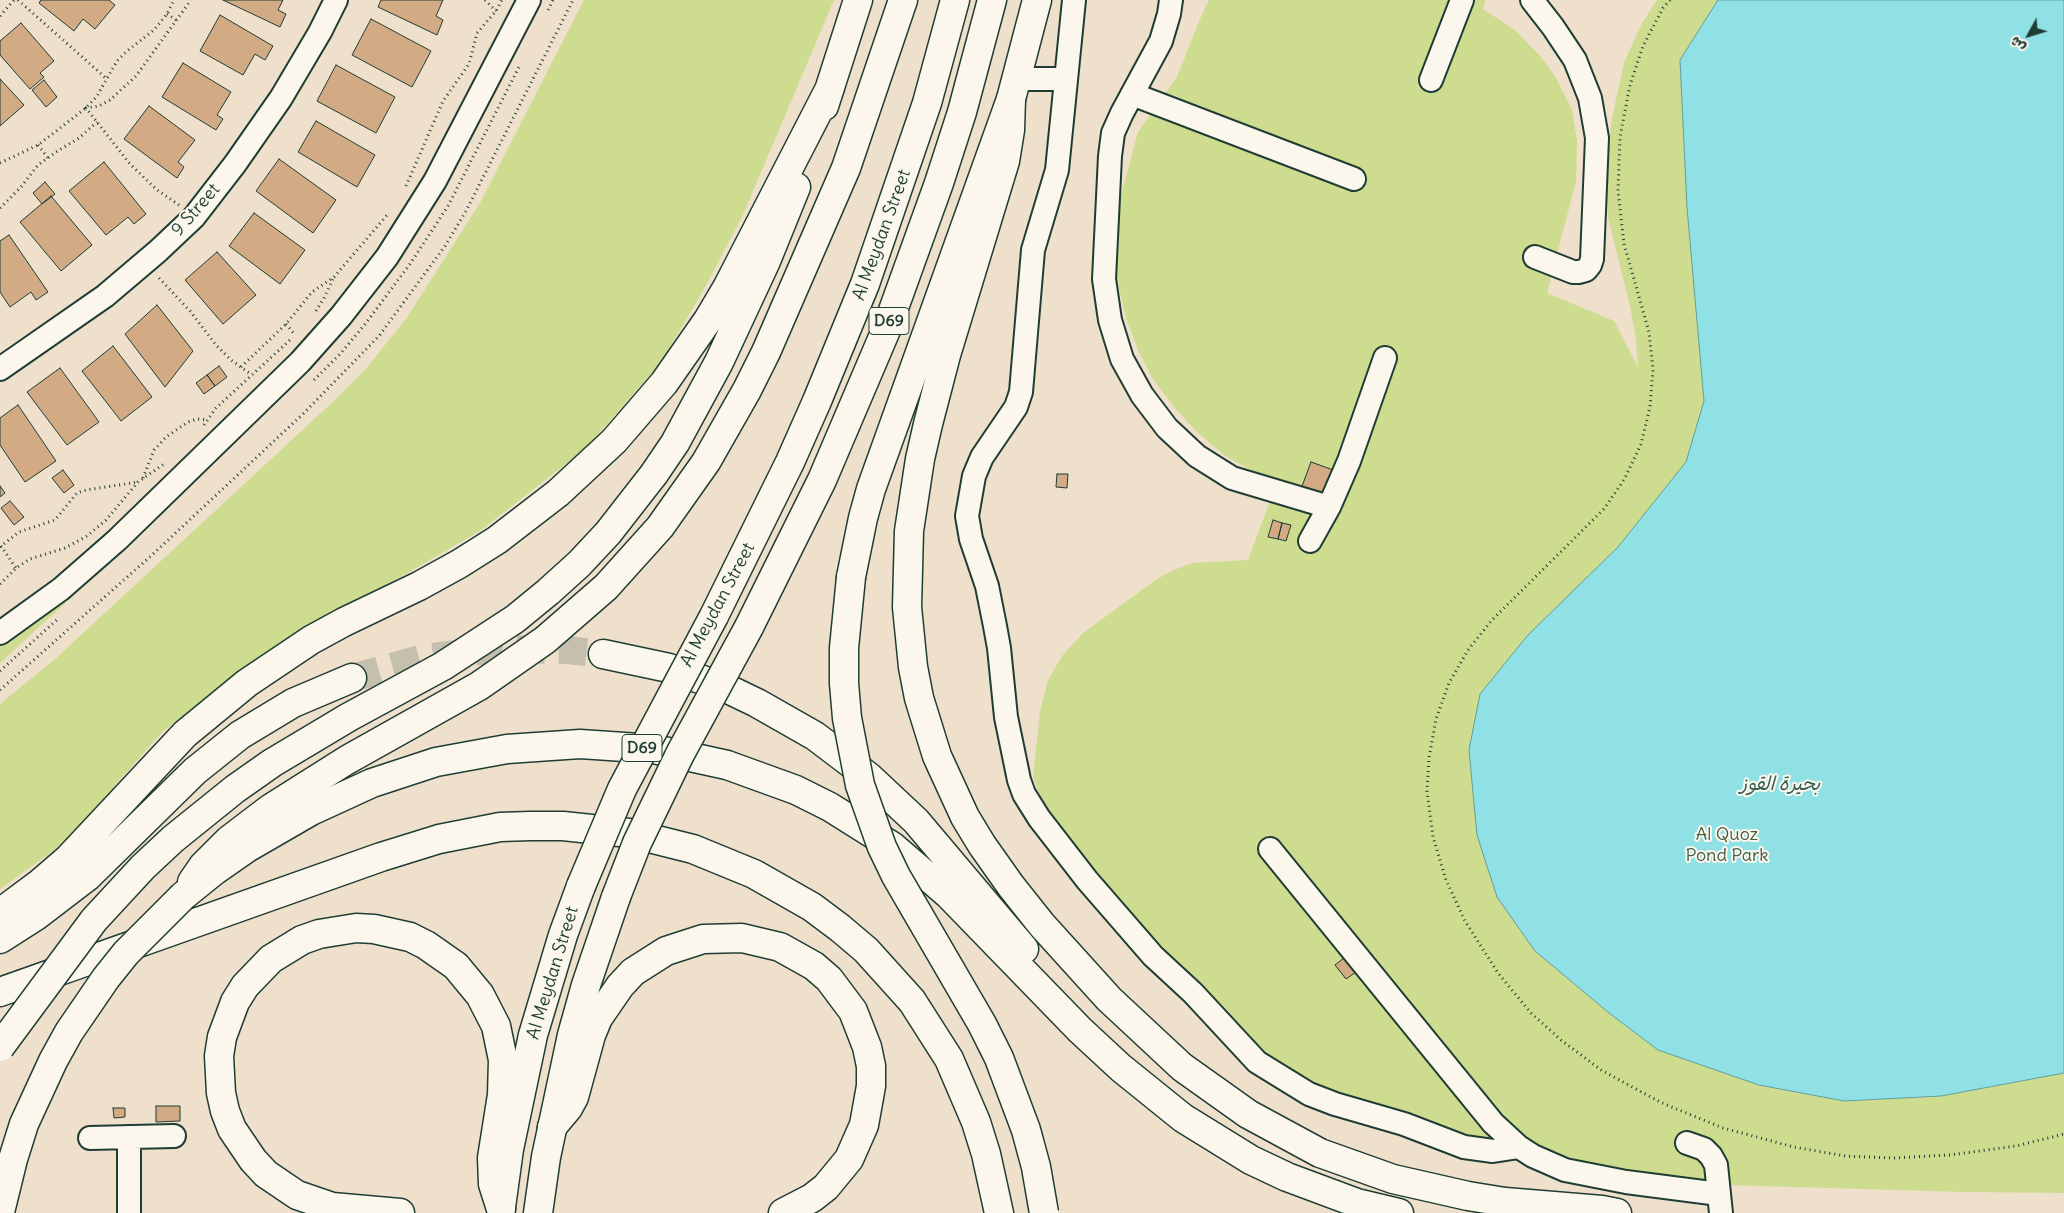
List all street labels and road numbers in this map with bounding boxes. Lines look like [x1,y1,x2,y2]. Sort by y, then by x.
street label: Al Meydan Street [848,167,916,303]
street label: 9 Street [167,179,225,241]
road number: D69 [869,308,909,334]
street label: Al Meydan Street [676,539,760,671]
road number: D69 [622,734,662,761]
street label: Al Meydan Street [523,904,583,1042]

